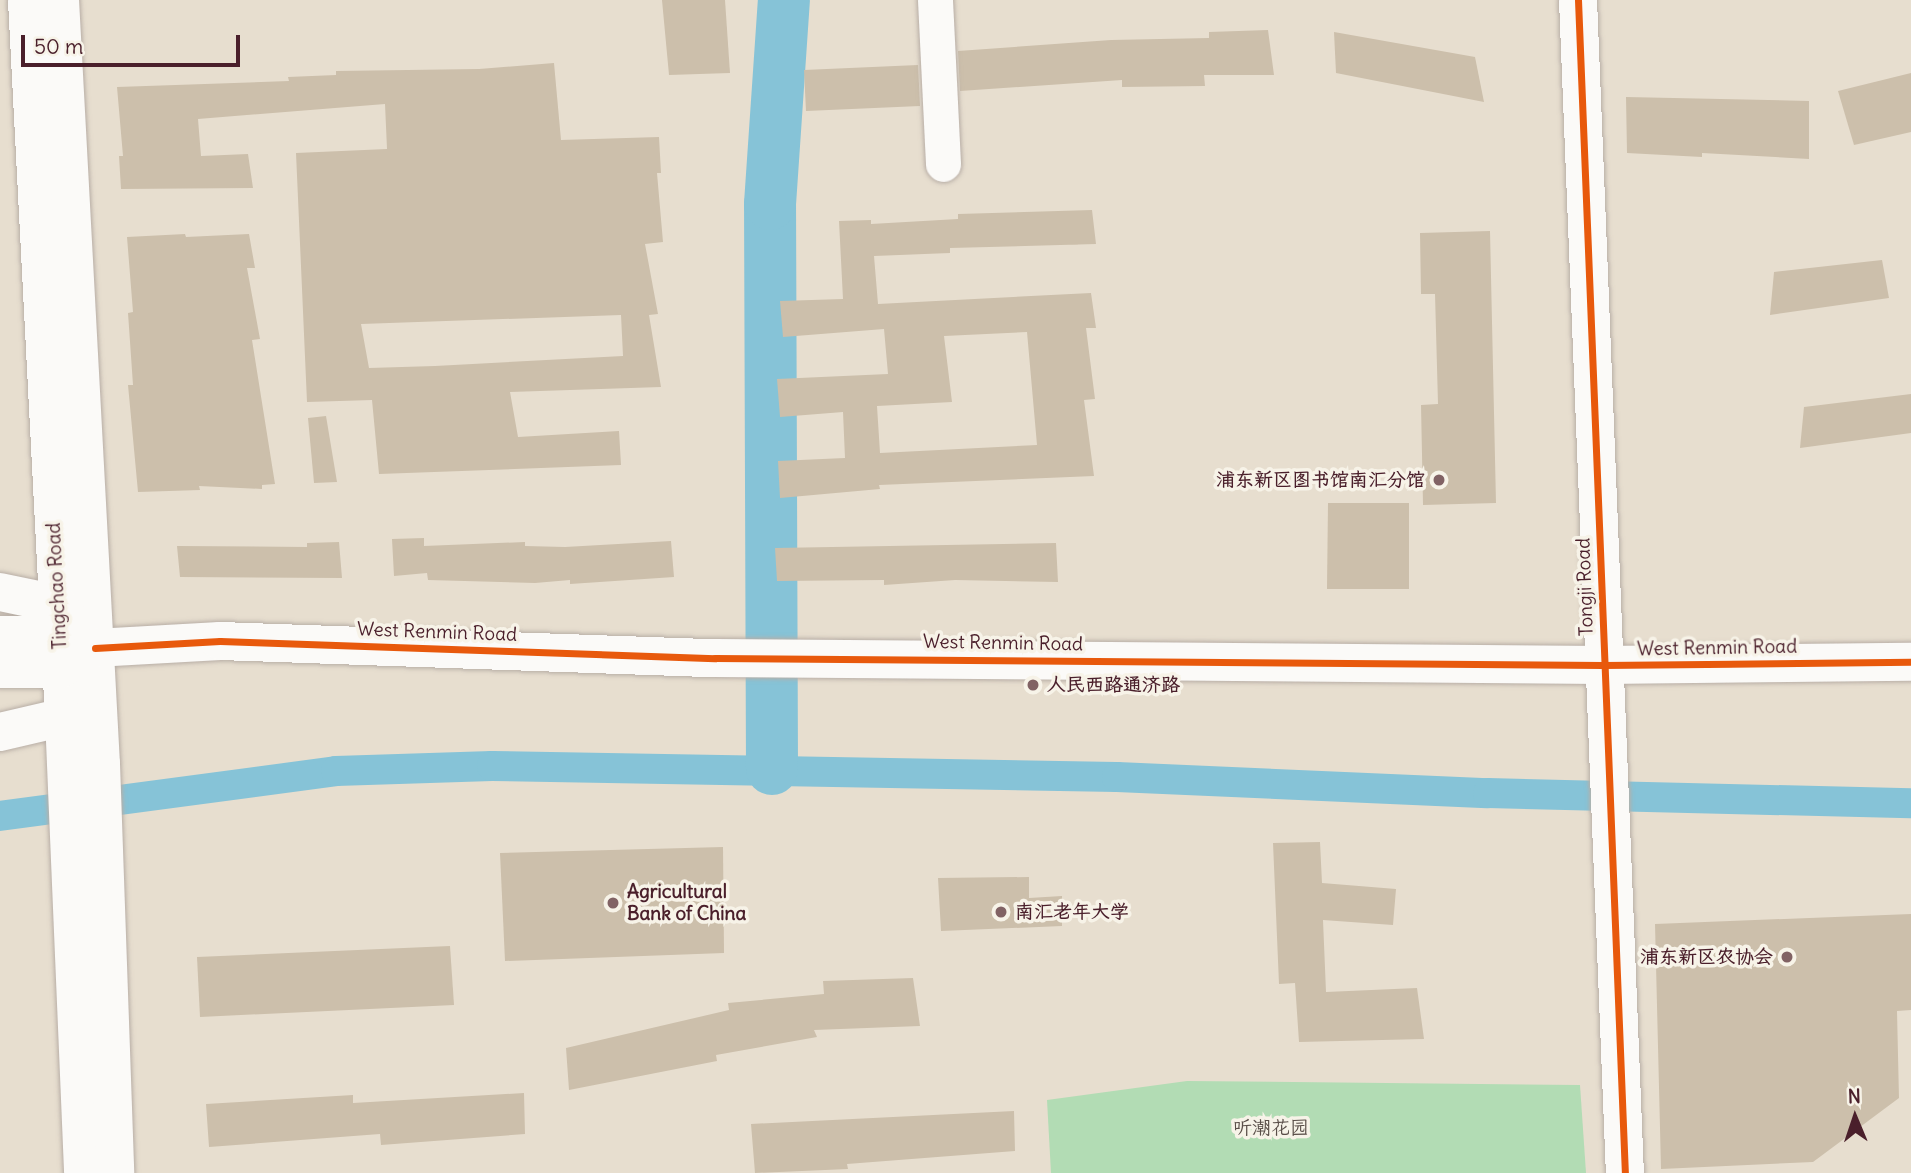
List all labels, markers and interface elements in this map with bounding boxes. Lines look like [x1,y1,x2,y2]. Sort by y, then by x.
scale bar [24,21,243,65]
text: 50 m [34,33,83,60]
place label: 浦东新区图书馆南汇分馆 [1216,469,1425,491]
marker: 浦东新区图书馆南汇分馆 [1431,472,1447,488]
street label: Tingchao Road [42,522,72,650]
street label: Tongji Road [1572,537,1598,637]
street label: West Renmin Road [356,618,518,646]
street label: West Renmin Road [923,630,1083,656]
street label: West Renmin Road [1637,635,1797,661]
place label: 人民西路通济路 [1047,674,1180,696]
marker: 人民西路通济路 [1025,677,1041,693]
place label: Agricultural Bank of China [627,881,746,925]
marker: Agricultural Bank of China [605,895,621,911]
place label: 南汇老年大学 [1015,901,1129,923]
marker: 南汇老年大学 [993,904,1009,920]
place label: 浦东新区农协会 [1640,946,1773,968]
marker: 浦东新区农协会 [1779,949,1795,965]
north arrow [1820,1082,1890,1152]
text: N [1847,1084,1861,1108]
park label: 听潮花园 [1233,1117,1309,1139]

